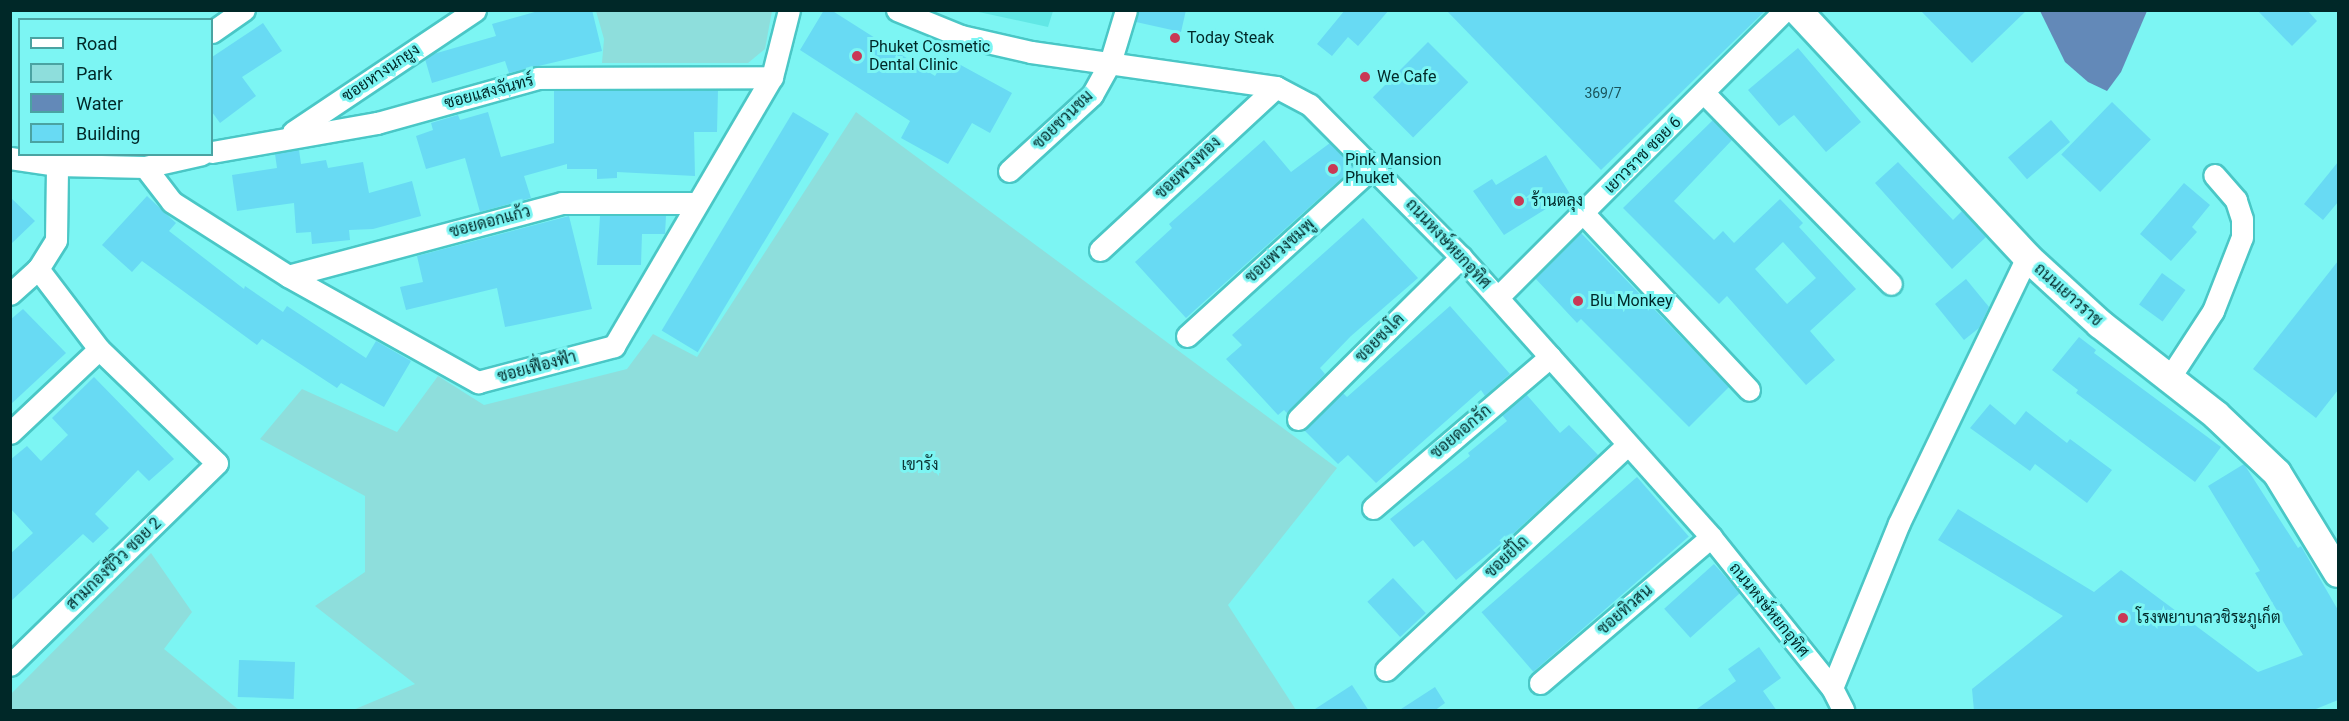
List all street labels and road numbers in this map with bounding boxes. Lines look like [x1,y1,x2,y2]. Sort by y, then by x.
street label: ซอยหางนกยูง [339,40,423,106]
street label: ซอยแสงจันทร์ [442,71,536,113]
street label: ซอยชวนชม [1029,87,1097,153]
street label: เยาวราช ซอย 6 [1601,113,1685,197]
street label: ซอยพวงทอง [1151,133,1225,203]
street label: ถนนหงษ์หยกอุทิศ [1401,195,1495,293]
street label: ซอยดอกแก้ว [447,202,533,242]
street label: ซอยพวงชมพู [1241,215,1319,287]
street label: ถนนเยาวราช [2030,259,2106,331]
street label: ซอยชงโค [1352,310,1408,366]
street label: ซอยเฟื่องฟ้า [495,347,579,387]
street label: ซอยดอกรัก [1427,401,1495,463]
street label: สามกองซีวิว ซอย 2 [63,514,165,614]
street label: ซอยยี่โถ [1481,532,1533,582]
street label: ถนนหงษ์หยกอุทิศ [1725,559,1813,661]
street label: ซอยทิวสน [1594,581,1656,639]

